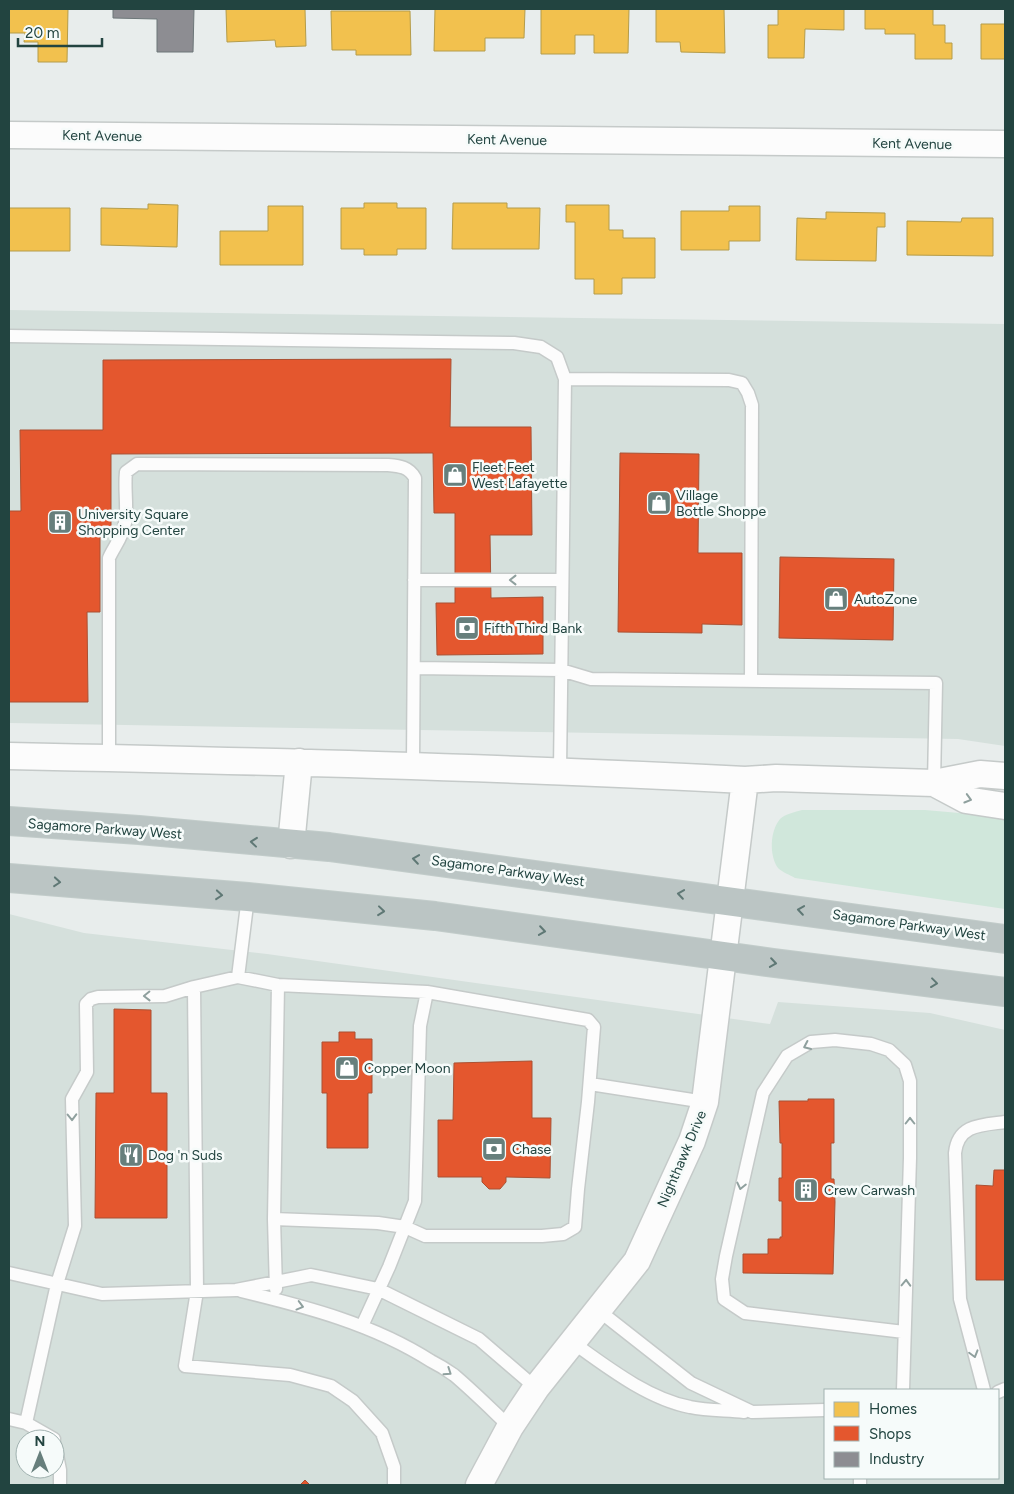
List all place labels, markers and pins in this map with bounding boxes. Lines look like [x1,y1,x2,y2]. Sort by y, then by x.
place label: Fleet Feet West Lafayette [472,459,568,492]
shop icon: Fleet Feet West Lafayette [442,462,468,488]
place label: Village Bottle Shoppe [676,487,767,520]
shop icon: Village Bottle Shoppe [646,490,672,516]
place label: University Square Shopping Center [78,506,189,539]
building icon: University Square Shopping Center [47,509,73,535]
shop icon: AutoZone [823,586,849,612]
place label: AutoZone [854,591,918,608]
bank icon: Fifth Third Bank [454,615,480,641]
place label: Fifth Third Bank [484,620,582,637]
shop icon: Copper Moon [334,1055,360,1081]
place label: Copper Moon [364,1060,451,1077]
bank icon: Chase [481,1136,507,1162]
place label: Chase [512,1141,552,1158]
restaurant icon: Dog 'n Suds [118,1142,144,1168]
place label: Dog 'n Suds [148,1147,223,1164]
building icon: Crew Carwash [793,1177,819,1203]
place label: Crew Carwash [824,1182,915,1199]

